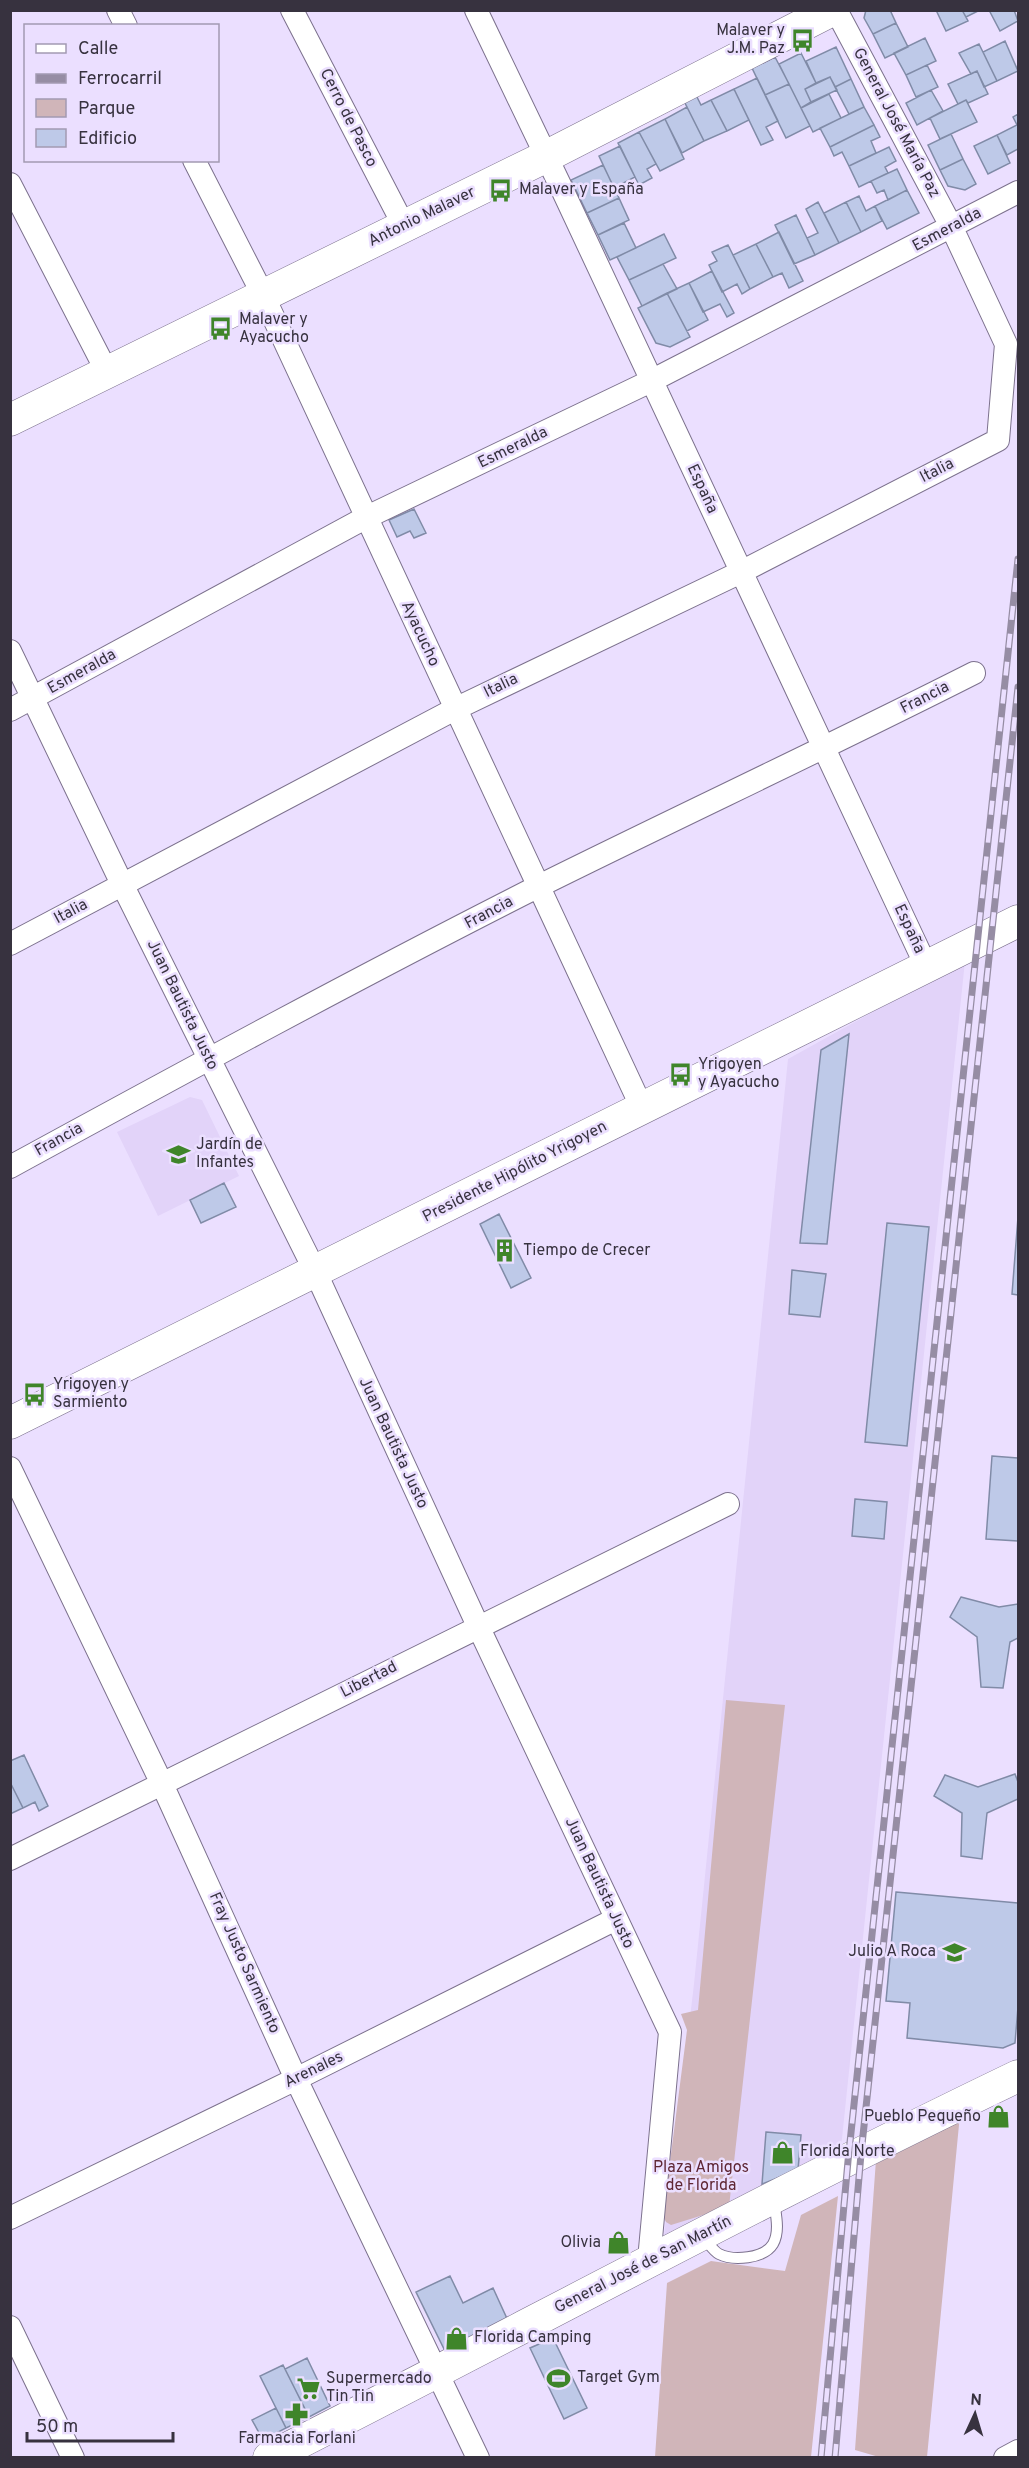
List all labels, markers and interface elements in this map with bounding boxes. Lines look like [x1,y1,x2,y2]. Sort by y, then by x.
place label: Malaver y J.M. Paz [716,21,785,59]
legend [24,24,219,162]
bus stop icon: Malaver y J.M. Paz [790,27,816,53]
text: Calle [78,38,118,61]
street label: General José María Paz [848,45,944,201]
street label: Cerro de Pasco [315,65,381,171]
text: Ferrocarril [78,68,162,91]
text: Parque [78,98,135,121]
text: Edificio [78,128,137,151]
bus stop icon: Malaver y España [488,177,514,203]
place label: Malaver y España [519,180,644,200]
street label: Antonio Malaver [365,182,479,252]
street label: Esmeralda [909,203,985,257]
place label: Malaver y Ayacucho [239,310,309,348]
bus stop icon: Malaver y Ayacucho [208,316,234,342]
street label: Esmeralda [475,423,551,473]
street label: Italia [917,454,957,488]
street label: España [682,461,722,517]
street label: Ayacucho [396,598,444,670]
street label: Esmeralda [44,645,120,699]
street label: Italia [481,669,521,703]
street label: Francia [897,677,953,719]
street label: Francia [461,892,517,934]
street label: Italia [51,895,91,929]
street label: España [889,901,929,957]
street label: Juan Bautista Justo [142,937,222,1073]
place label: Yrigoyen y Ayacucho [698,1055,779,1093]
bus stop icon: Yrigoyen y Ayacucho [667,1061,693,1087]
street label: Presidente Hipólito Yrigoyen [419,1117,611,1227]
street label: Francia [31,1119,87,1161]
place label: Jardín de Infantes [196,1135,263,1173]
school or university icon: Jardín de Infantes [165,1141,191,1167]
building icon: Tiempo de Crecer [492,1238,518,1264]
place label: Tiempo de Crecer [523,1241,650,1261]
street label: Juan Bautista Justo [354,1374,432,1512]
place label: Yrigoyen y Sarmiento [53,1375,129,1413]
bus stop icon: Yrigoyen y Sarmiento [22,1381,48,1407]
street label: Libertad [337,1657,401,1703]
street label: Juan Bautista Justo [560,1814,638,1952]
street label: Fray Justo Sarmiento [204,1889,284,2037]
school or university icon: Julio A Roca [941,1939,967,1965]
place label: Julio A Roca [848,1942,936,1962]
street label: Arenales [281,2047,347,2093]
shop icon: Pueblo Pequeño [986,2104,1012,2130]
place label: Pueblo Pequeño [864,2107,981,2127]
shop icon: Florida Norte [769,2139,795,2165]
place label: Florida Norte [800,2142,895,2162]
park label: Plaza Amigos de Florida [653,2158,749,2196]
street label: General José de San Martín [551,2212,735,2318]
shop icon: Olivia [606,2230,632,2256]
place label: Olivia [560,2233,601,2253]
shop icon: Florida Camping [443,2325,469,2351]
place label: Florida Camping [474,2328,592,2348]
sports icon: Target Gym [546,2365,572,2391]
place label: Target Gym [577,2368,660,2388]
place label: Supermercado Tin Tin [326,2369,432,2407]
supermarket icon: Supermercado Tin Tin [295,2375,321,2401]
north arrow [945,2384,1005,2444]
text: N [969,2391,982,2411]
pharmacy icon: Farmacia Forlani [284,2401,310,2427]
scale bar [27,2405,172,2443]
text: 50 m [36,2416,78,2439]
place label: Farmacia Forlani [238,2429,356,2449]

